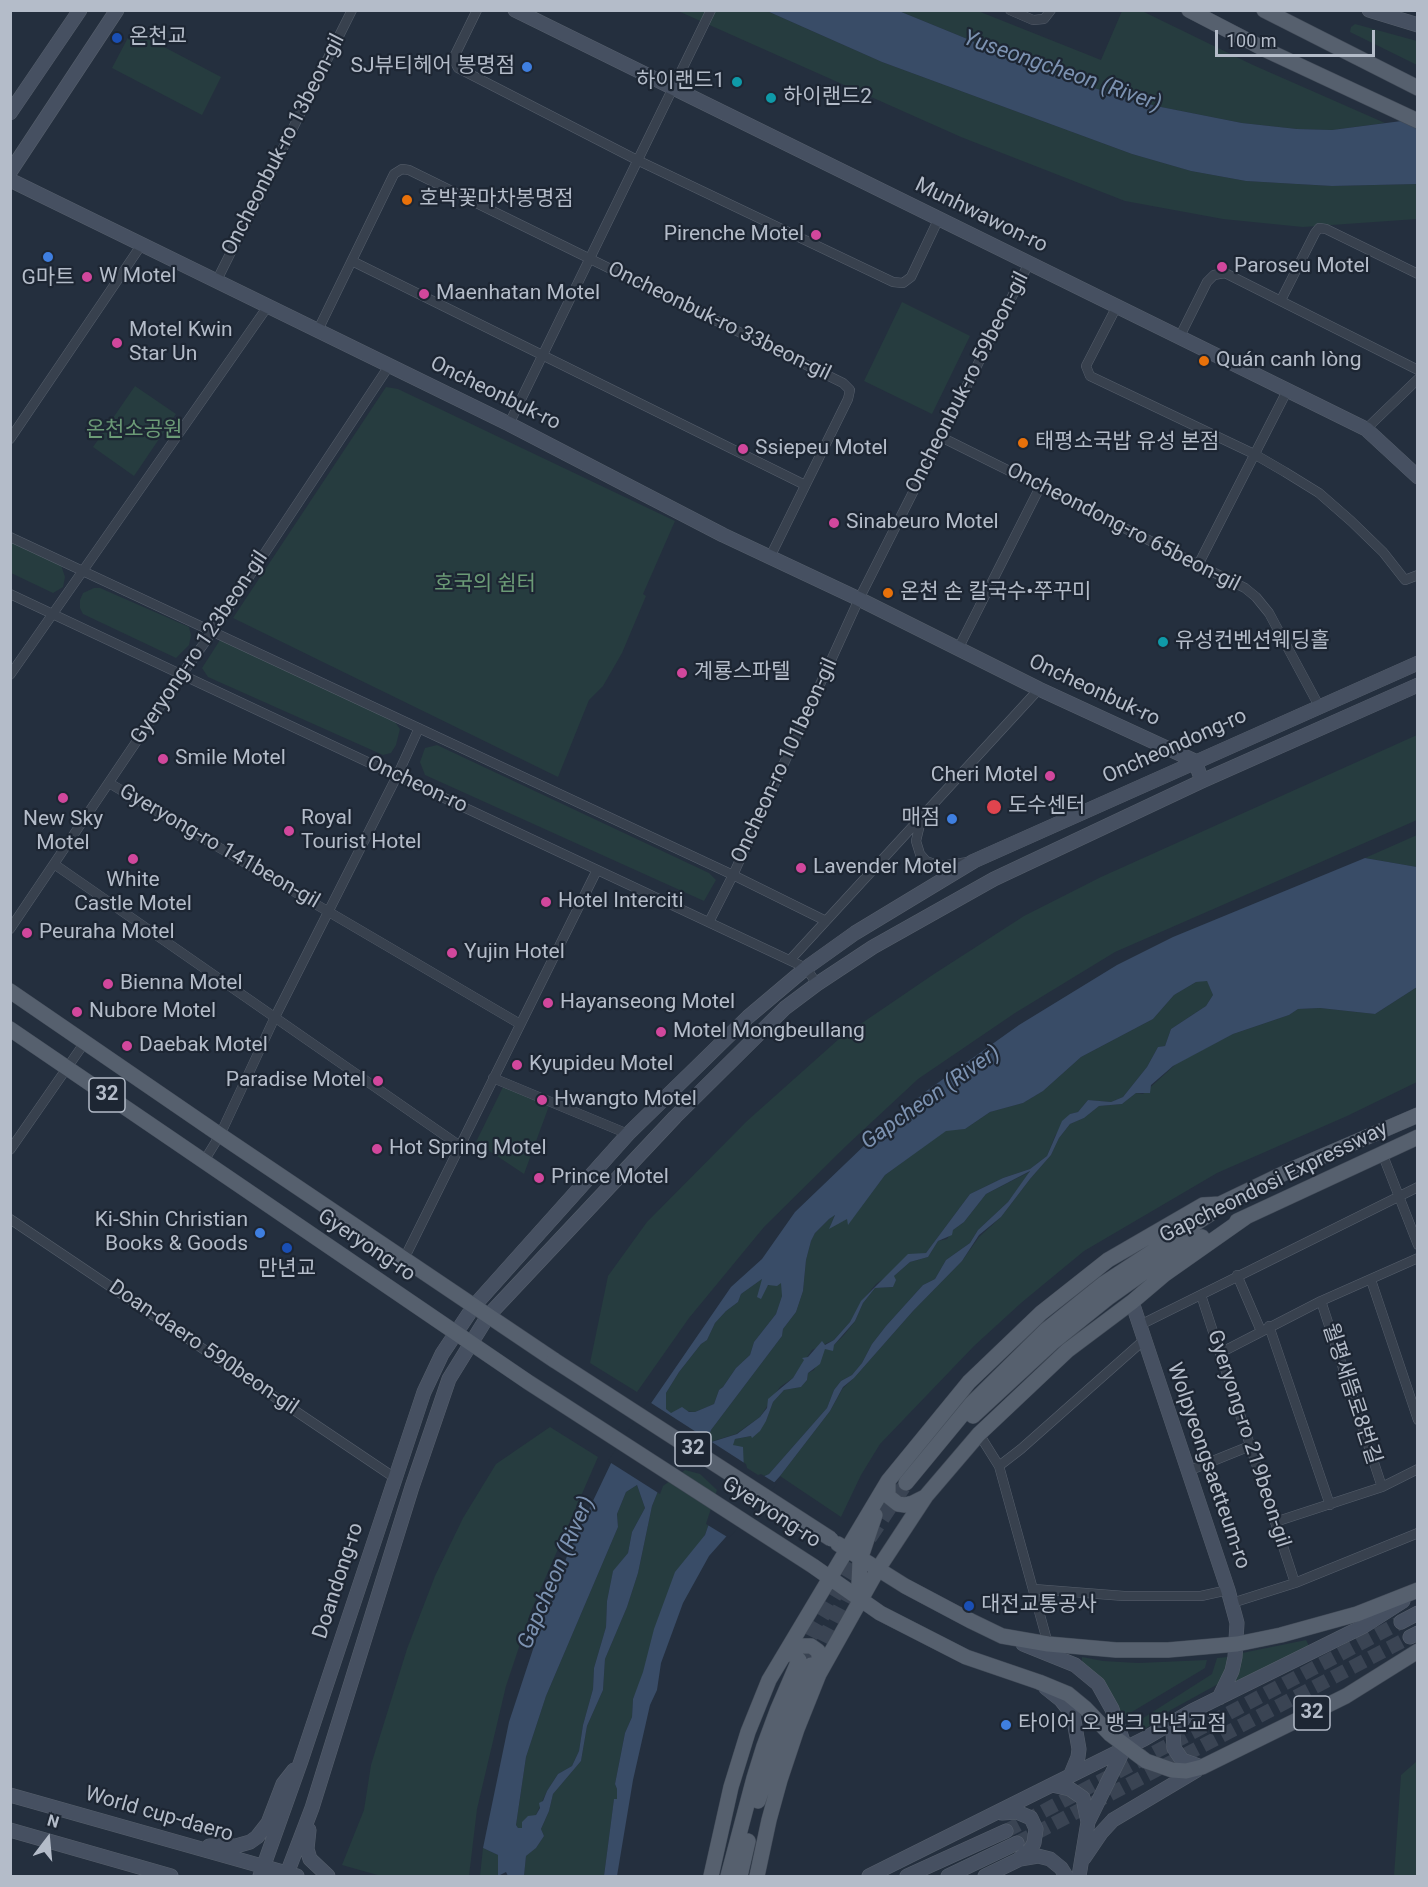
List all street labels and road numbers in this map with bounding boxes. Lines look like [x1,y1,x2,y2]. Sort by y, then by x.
street label: Oncheonbuk-ro 13beon-gil [217,30,351,260]
street label: Munhwawon-ro [911,173,1051,259]
street label: Oncheonbuk-ro 33beon-gil [603,257,835,387]
street label: Oncheonbuk-ro 59beon-gil [901,268,1035,498]
street label: Oncheonbuk-ro [426,352,564,436]
street label: Oncheondong-ro 65beon-gil [1002,458,1244,598]
street label: Gyeryong-ro 123beon-gil [126,547,274,749]
street label: Oncheonbuk-ro [1024,650,1164,732]
street label: Oncheon-ro 101beon-gil [726,655,844,867]
street label: Oncheondong-ro [1099,704,1251,790]
street label: Oncheon-ro [363,751,471,819]
street label: Gyeryong-ro 141beon-gil [114,779,324,915]
road number: 32 [89,1078,125,1112]
street label: Gapcheondosi Expressway [1156,1117,1392,1249]
street label: Gyeryong-ro [312,1204,420,1288]
street label: Doan-daero 590beon-gil [104,1275,302,1421]
street label: 월평새뜸로8번길 [1316,1320,1386,1468]
street label: Gyeryong-ro 219beon-gil [1201,1327,1295,1551]
street label: Wolpyeongsaetteum-ro [1161,1360,1255,1572]
road number: 32 [675,1432,711,1466]
street label: Gyeryong-ro [717,1472,825,1554]
street label: Doandong-ro [308,1520,370,1642]
road number: 32 [1294,1696,1330,1730]
street label: World cup-daero [82,1782,236,1848]

